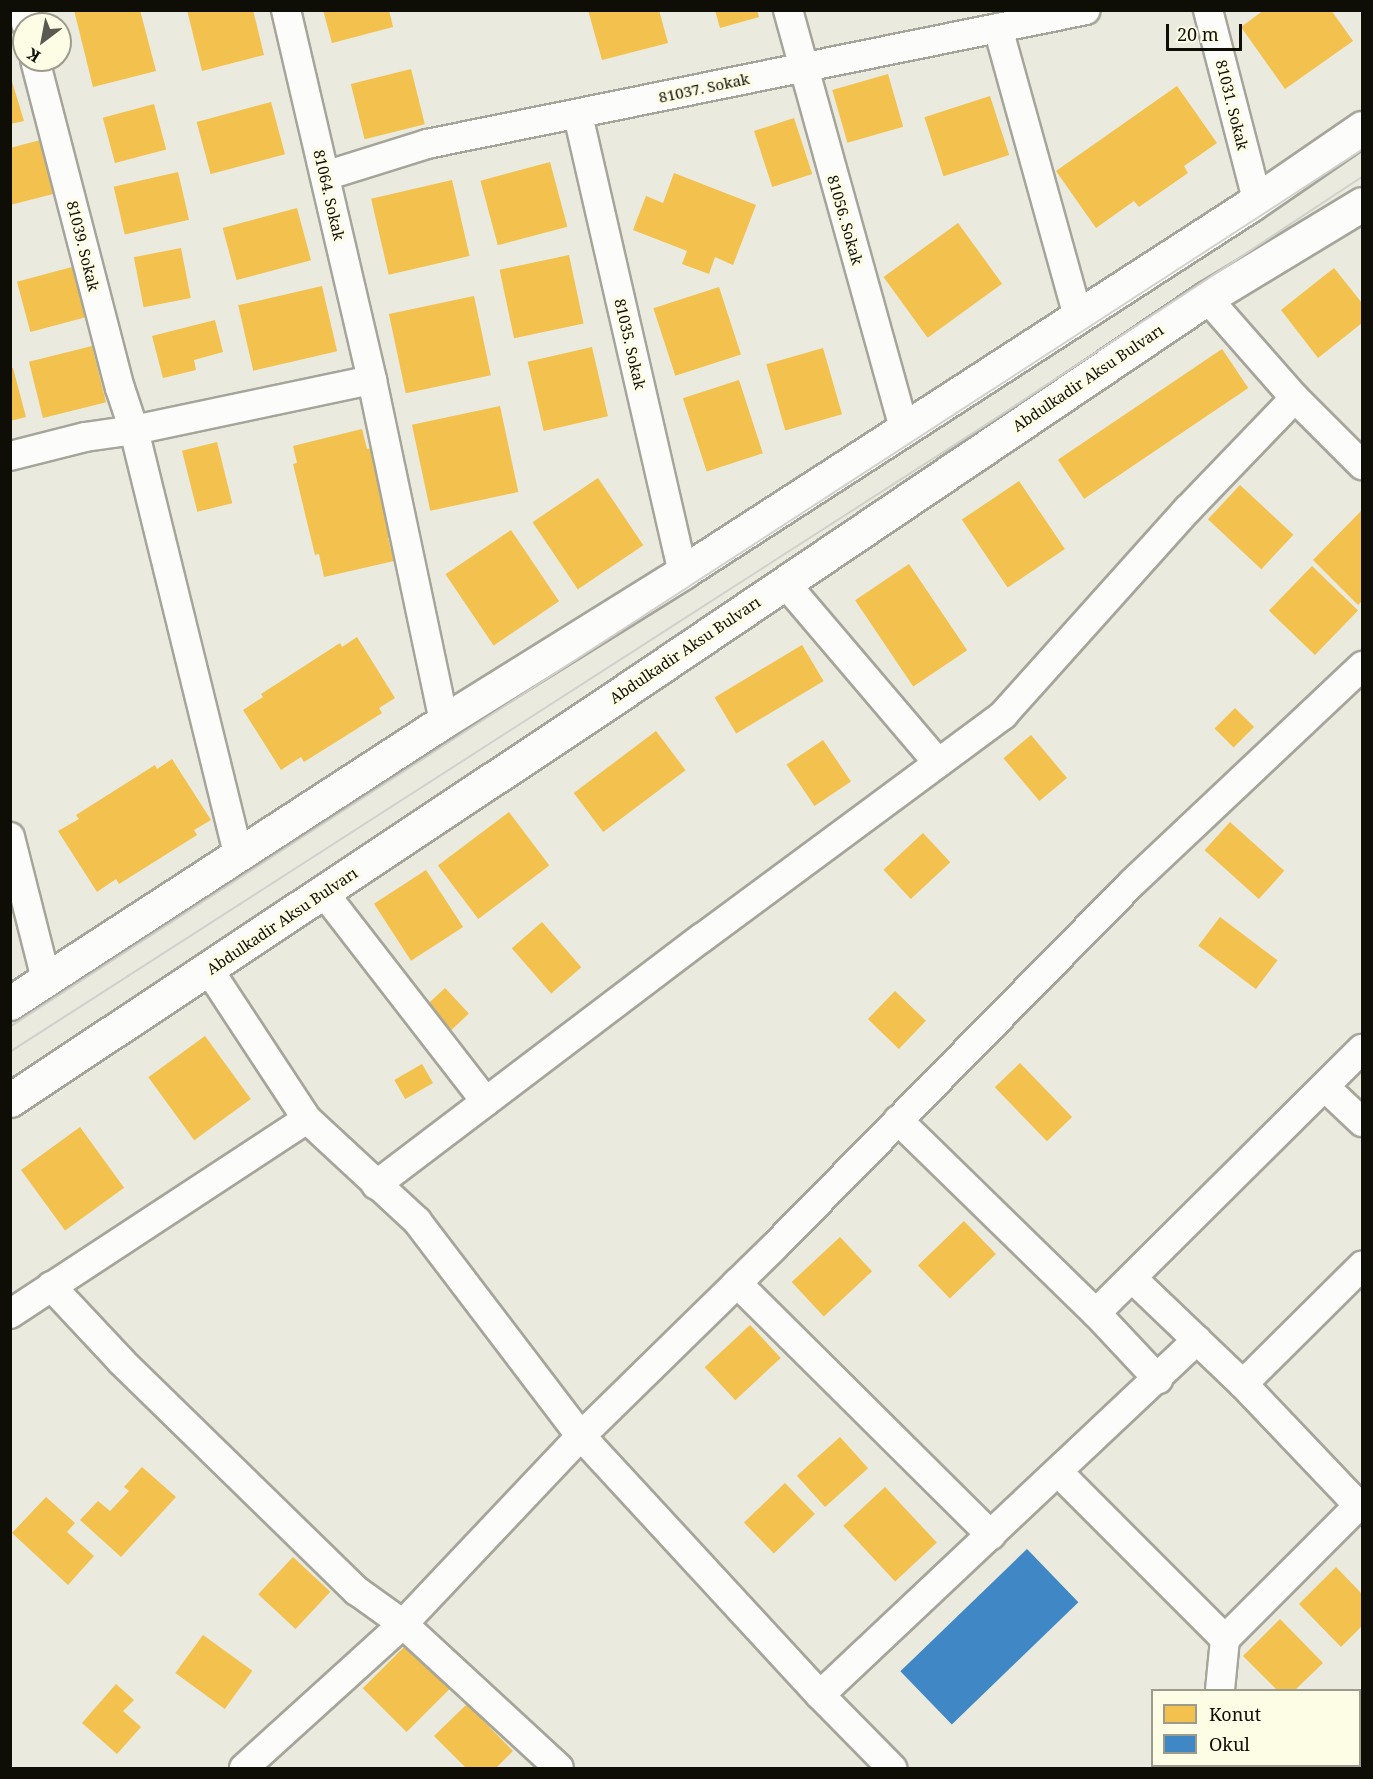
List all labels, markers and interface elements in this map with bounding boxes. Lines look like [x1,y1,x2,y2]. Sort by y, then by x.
north arrow [12,12,72,72]
scale bar [1169,12,1246,50]
text: 20 m [1177,22,1219,46]
text: K [23,43,44,68]
street label: 81031. Sokak [1212,58,1252,152]
street label: 81037. Sokak [657,70,751,106]
street label: 81064. Sokak [310,148,348,242]
street label: 81056. Sokak [824,173,866,267]
street label: 81039. Sokak [63,199,103,293]
street label: 81035. Sokak [611,297,649,391]
street label: Abdulkadir Aksu Bulvarı [1009,321,1167,435]
street label: Abdulkadir Aksu Bulvarı [606,593,764,707]
street label: Abdulkadir Aksu Bulvarı [203,864,361,978]
legend [1151,1689,1361,1767]
text: Konut [1209,1702,1261,1726]
text: Okul [1209,1732,1250,1756]

